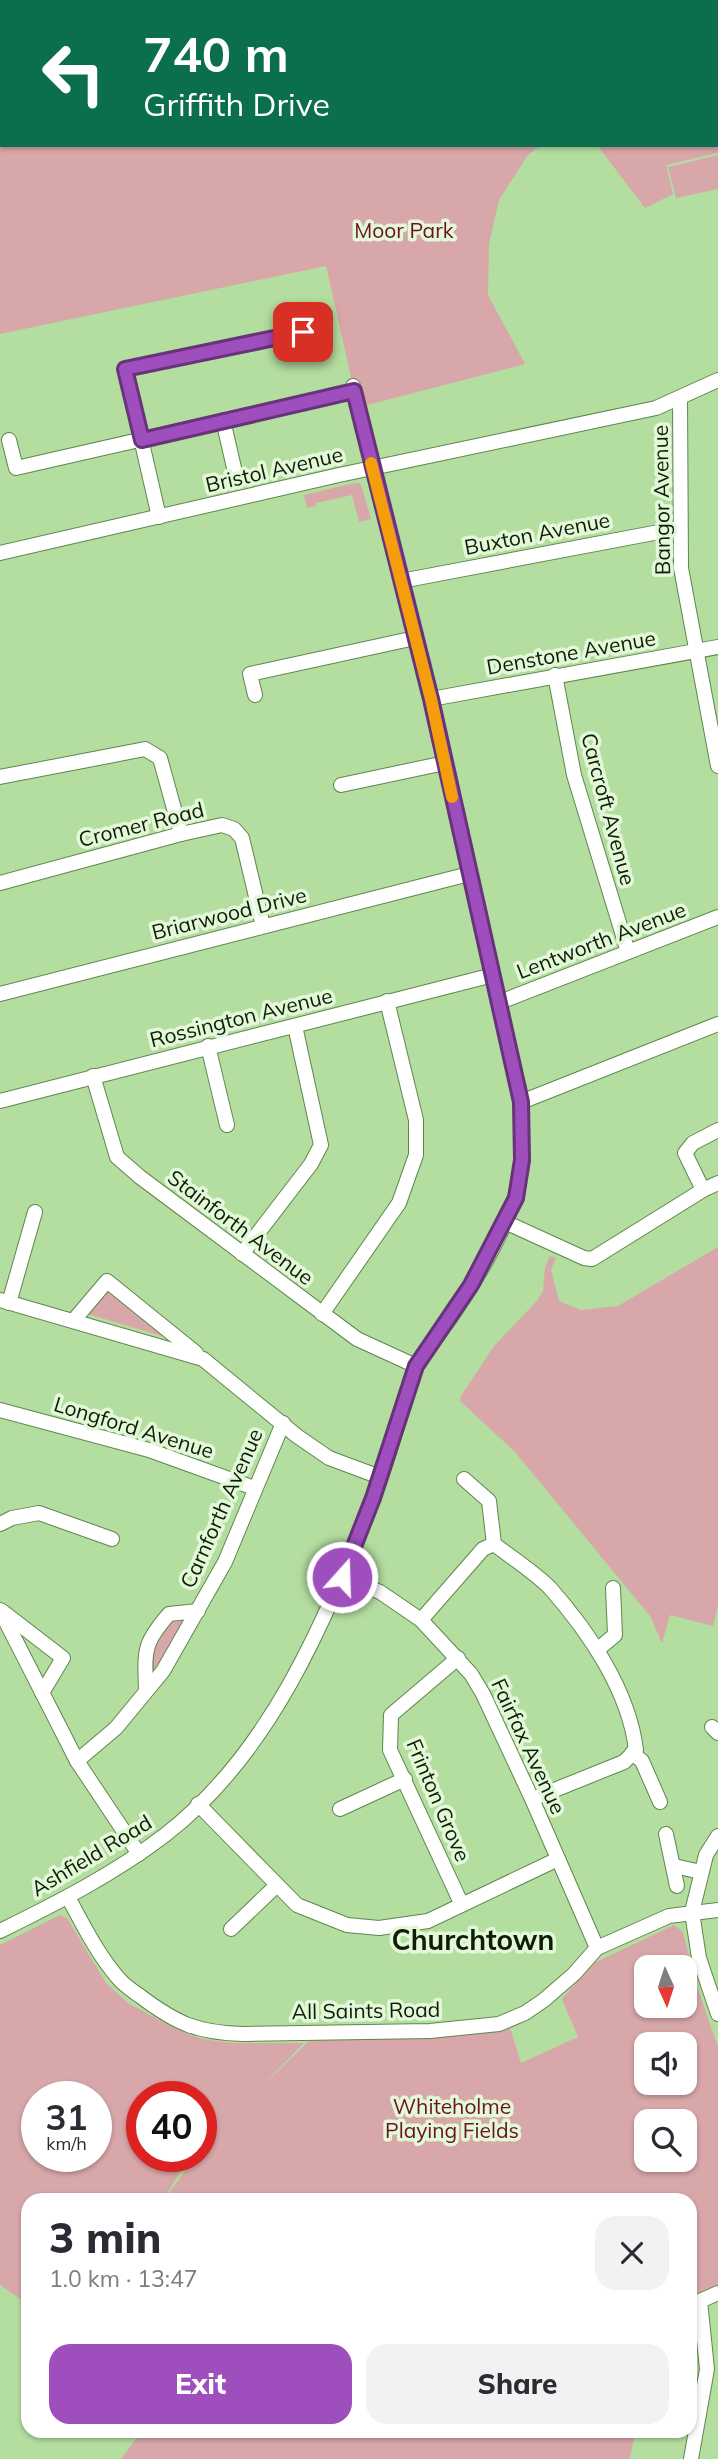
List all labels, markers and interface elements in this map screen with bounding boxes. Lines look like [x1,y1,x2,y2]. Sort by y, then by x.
text: 740 m [143,23,289,84]
icon: left [28,28,119,119]
text: Griffith Drive [143,84,330,124]
park label: Moor Park [354,217,454,243]
pin [273,302,333,362]
icon: arrive [284,313,322,351]
street label: Bangor Avenue [647,425,675,575]
street label: Bristol Avenue [203,441,345,497]
street label: Buxton Avenue [462,506,612,560]
street label: Denstone Avenue [484,624,658,680]
street label: Carcroft Avenue [576,730,642,888]
street label: Cromer Road [76,796,206,852]
street label: Briarwood Drive [149,881,309,945]
street label: Lentworth Avenue [513,896,689,984]
street label: Rossington Avenue [147,982,335,1052]
street label: Stainforth Avenue [163,1164,319,1290]
street label: Longford Avenue [51,1390,217,1464]
street label: Carnforth Avenue [174,1424,268,1592]
position arrow [305,1540,379,1614]
street label: Fairfax Avenue [486,1674,572,1818]
street label: Frinton Grove [402,1735,476,1865]
street label: Ashfield Road [26,1809,156,1901]
district label: Churchtown [392,1922,554,1957]
north arrow [634,1955,696,2018]
map controls [634,1955,697,2172]
street label: All Saints Road [291,1996,441,2024]
button: sound [634,2032,697,2095]
speed limit sign: 40 [126,2081,217,2172]
park label: Whiteholme Playing Fields [385,2093,519,2143]
text: 31 [45,2095,88,2139]
button: search [634,2109,697,2172]
text: km/h [46,2132,87,2155]
text: 3 min [49,2211,162,2264]
button: close [595,2216,669,2290]
text: 1.0 km · 13:47 [49,2264,198,2293]
button: Exit [49,2344,352,2424]
button: Share [366,2344,669,2424]

